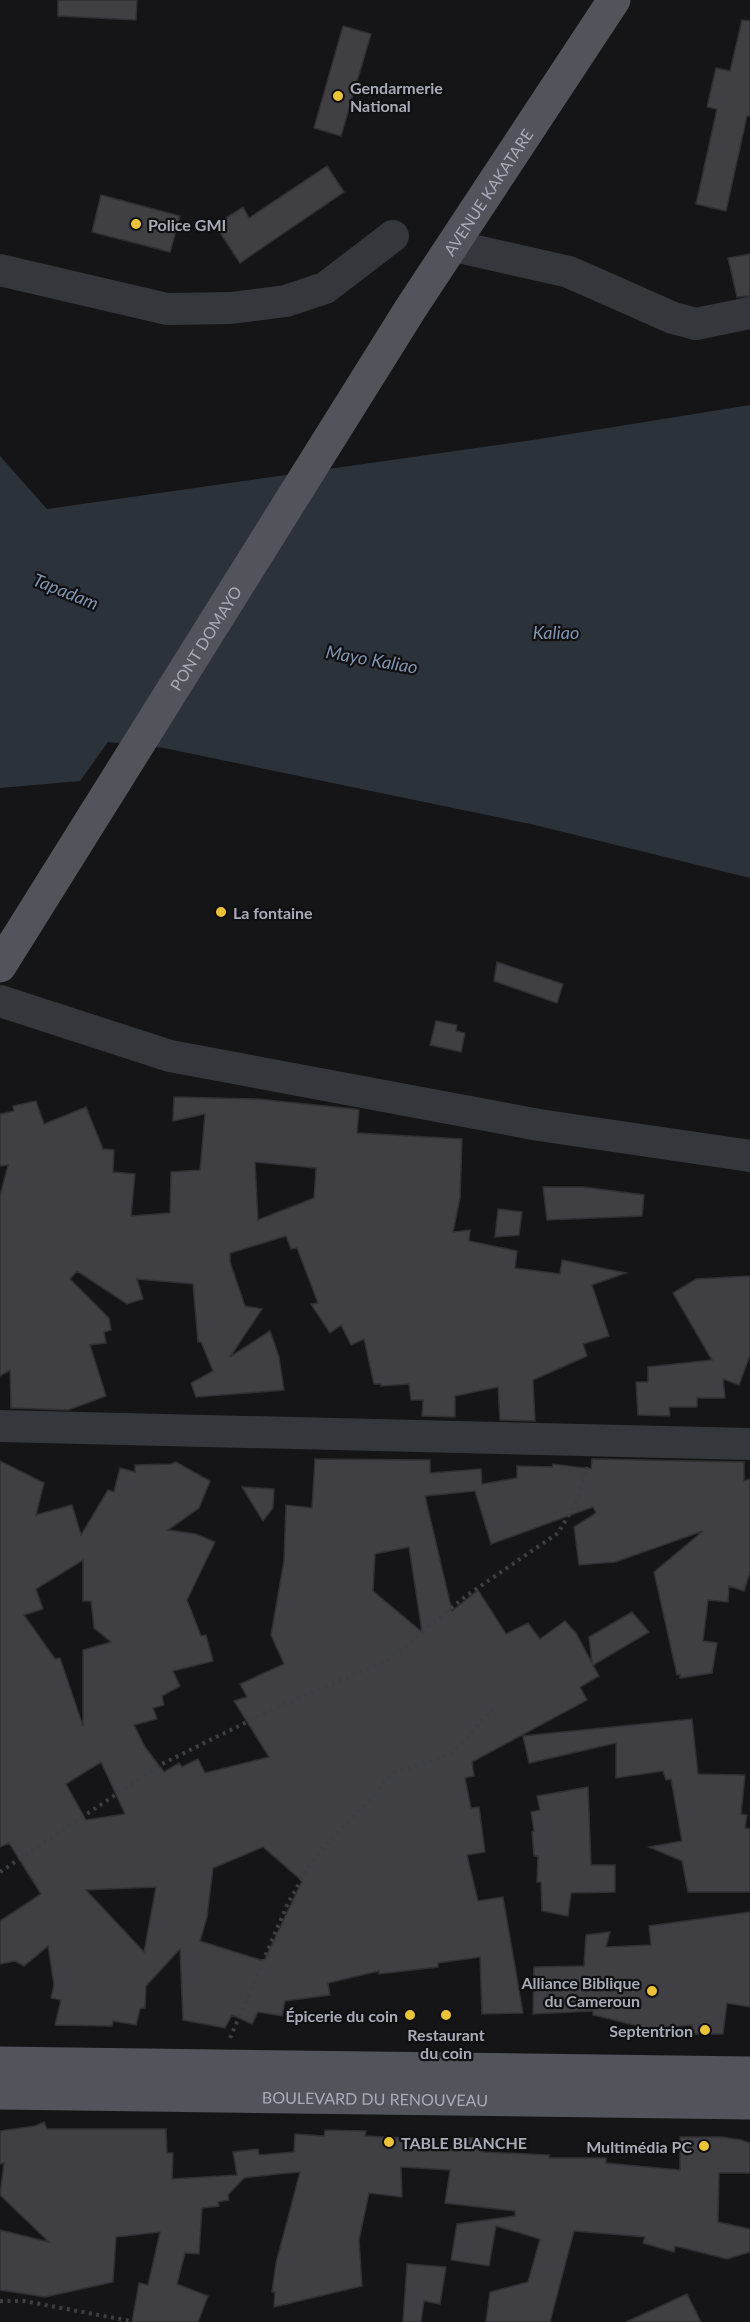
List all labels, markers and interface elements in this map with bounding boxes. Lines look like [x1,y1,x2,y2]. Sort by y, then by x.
place label: Gendarmerie National [350,78,443,115]
marker: Gendarmerie National [331,89,345,103]
street label: AVENUE KAKATARE [439,125,536,259]
place label: Police GMI [148,215,226,234]
marker: Police GMI [129,217,143,231]
water label: Tapadam [30,568,102,614]
street label: PONT DOMAYO [165,582,245,693]
water label: Kaliao [533,621,579,643]
water label: Mayo Kaliao [324,640,420,678]
place label: La fontaine [233,903,313,922]
marker: La fontaine [214,905,228,919]
place label: Alliance Biblique du Cameroun [521,1973,640,2010]
marker: Alliance Biblique du Cameroun [645,1984,659,1998]
place label: Épicerie du coin [285,2006,398,2025]
marker: Épicerie du coin [403,2008,417,2022]
marker: Restaurant du coin [439,2008,453,2022]
place label: Septentrion [609,2021,693,2040]
marker: Septentrion [698,2023,712,2037]
place label: Restaurant du coin [407,2025,485,2062]
street label: BOULEVARD DU RENOUVEAU [262,2087,488,2109]
place label: TABLE BLANCHE [401,2133,527,2152]
marker: TABLE BLANCHE [382,2135,396,2149]
place label: Multimédia PC [586,2137,692,2156]
marker: Multimédia PC [697,2139,711,2153]

